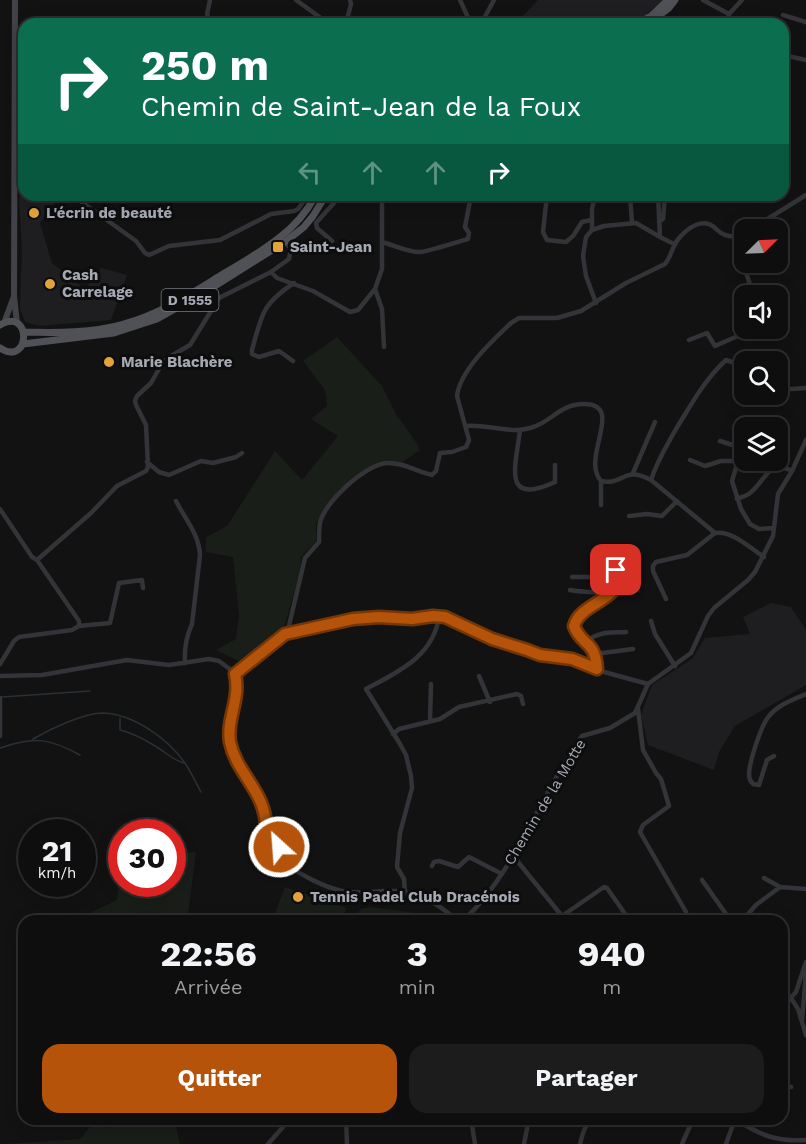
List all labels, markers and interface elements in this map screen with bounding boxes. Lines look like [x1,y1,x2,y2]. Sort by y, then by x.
text: 250 m [141,41,269,90]
icon: right [42,42,120,120]
text: Chemin de Saint-Jean de la Foux [141,91,581,123]
icon: left [293,156,326,189]
icon: ahead [356,156,389,189]
icon: ahead [419,156,452,189]
icon: right [482,156,515,189]
place label: L'écrin de beauté [46,204,172,222]
marker: L'écrin de beauté [27,206,41,220]
north arrow [734,219,788,273]
map controls [734,219,788,471]
place label: Saint-Jean [290,238,372,256]
marker: Saint-Jean [271,240,285,254]
place label: Cash Carrelage [62,266,134,301]
marker: Cash Carrelage [43,277,57,291]
button: sound [734,285,788,339]
road number: D 1555 [162,289,219,311]
button: search [734,351,788,405]
place label: Marie Blachère [121,353,233,371]
marker: Marie Blachère [102,355,116,369]
button: layers [734,417,788,471]
pin [590,544,641,595]
icon: arrive [599,553,632,586]
street label: Chemin de la Motte [500,736,590,868]
position arrow [247,815,311,879]
speed limit sign: 30 [108,819,186,897]
text: 21 [42,833,72,868]
text: km/h [38,864,76,882]
place label: Tennis Padel Club Dracénois [310,888,520,906]
marker: Tennis Padel Club Dracénois [291,890,305,904]
text: 22:56 [160,933,257,975]
text: 3 [406,933,428,975]
text: 940 [577,933,646,975]
text: Arrivée [174,975,243,999]
text: min [399,975,436,999]
text: m [602,975,621,999]
button: Quitter [42,1044,397,1113]
button: Partager [409,1044,764,1113]

